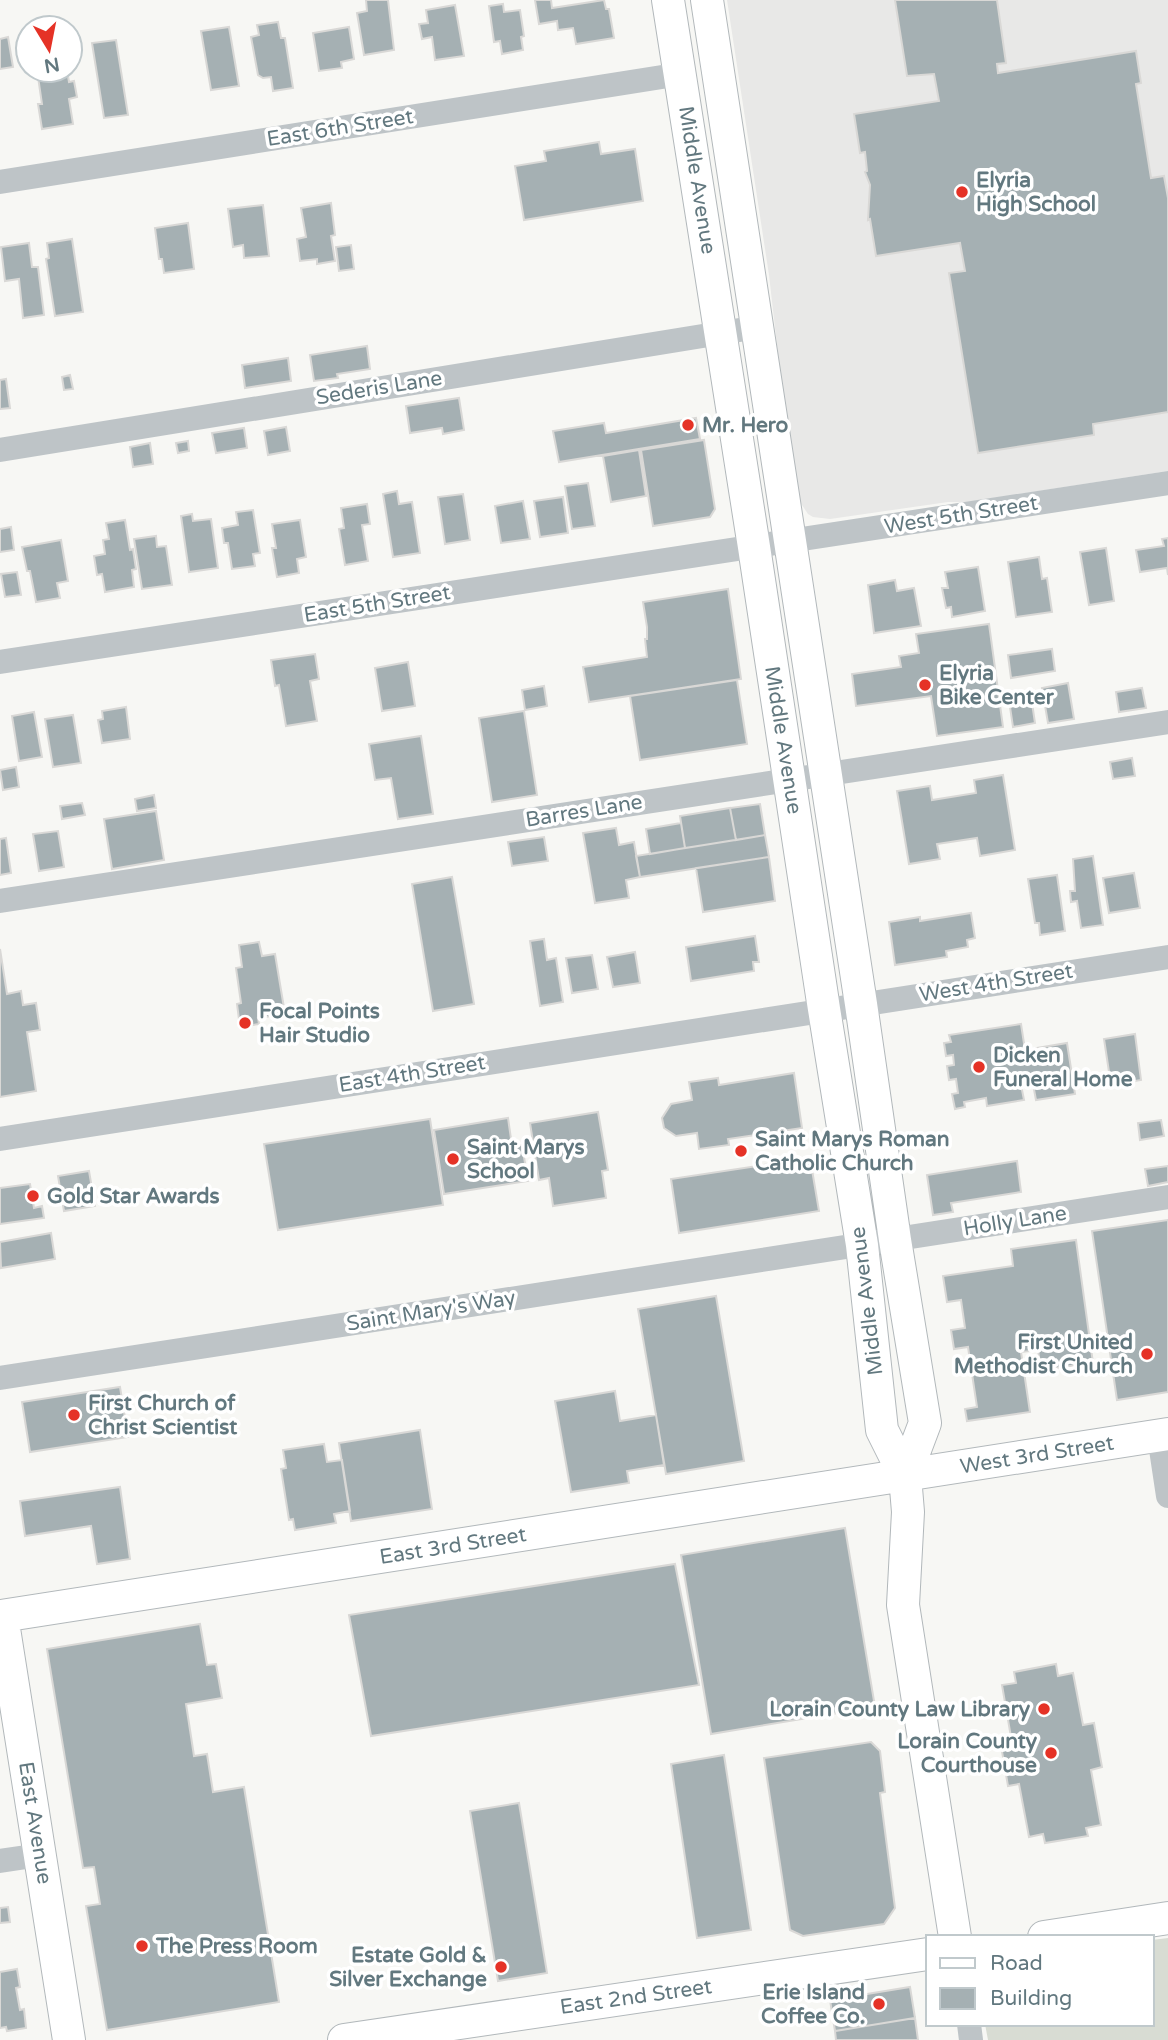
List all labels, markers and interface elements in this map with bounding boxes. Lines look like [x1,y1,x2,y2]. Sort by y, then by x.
north arrow [14,14,84,84]
text: N [42,53,61,77]
street label: East 6th Street [265,104,415,152]
street label: Middle Avenue [673,104,721,256]
place label: Elyria High School [976,168,1096,217]
marker: Elyria High School [954,184,970,200]
street label: Sederis Lane [314,366,444,410]
place label: Mr. Hero [702,413,789,438]
marker: Mr. Hero [680,417,696,433]
street label: West 5th Street [882,491,1040,539]
street label: East 5th Street [302,580,452,628]
place label: Elyria Bike Center [939,661,1055,710]
street label: Middle Avenue [759,664,807,816]
marker: Elyria Bike Center [917,677,933,693]
street label: Barres Lane [524,789,644,833]
street label: West 4th Street [917,959,1075,1007]
place label: Focal Points Hair Studio [259,999,380,1048]
marker: Focal Points Hair Studio [237,1015,253,1031]
place label: Dicken Funeral Home [993,1043,1133,1092]
street label: East 4th Street [337,1050,487,1098]
marker: Dicken Funeral Home [971,1059,987,1075]
place label: Saint Marys Roman Catholic Church [755,1127,950,1176]
place label: Saint Marys School [467,1135,584,1184]
marker: Saint Marys Roman Catholic Church [733,1143,749,1159]
marker: Saint Marys School [445,1151,461,1167]
place label: Gold Star Awards [47,1184,220,1209]
marker: Gold Star Awards [25,1188,41,1204]
street label: Holly Lane [962,1200,1068,1241]
street label: Middle Avenue [845,1225,889,1377]
street label: Saint Mary's Way [345,1285,517,1337]
place label: First United Methodist Church [954,1330,1133,1379]
marker: First United Methodist Church [1139,1346,1155,1362]
place label: First Church of Christ Scientist [88,1391,237,1440]
marker: First Church of Christ Scientist [66,1407,82,1423]
street label: West 3rd Street [958,1431,1116,1479]
street label: East 3rd Street [378,1522,528,1570]
place label: Lorain County Law Library [769,1697,1031,1722]
marker: Lorain County Law Library [1036,1701,1052,1717]
place label: Lorain County Courthouse [897,1729,1038,1778]
marker: Lorain County Courthouse [1043,1745,1059,1761]
street label: East Avenue [13,1760,57,1886]
place label: The Press Room [155,1934,318,1959]
legend [926,1935,1154,2026]
marker: The Press Room [134,1938,150,1954]
place label: Estate Gold & Silver Exchange [329,1943,487,1992]
text: Road [990,1951,1043,1976]
marker: Estate Gold & Silver Exchange [493,1959,509,1975]
street label: East 2nd Street [558,1974,714,2020]
place label: Erie Island Coffee Co. [761,1980,865,2029]
text: Building [990,1986,1072,2011]
marker: Erie Island Coffee Co. [871,1996,887,2012]

